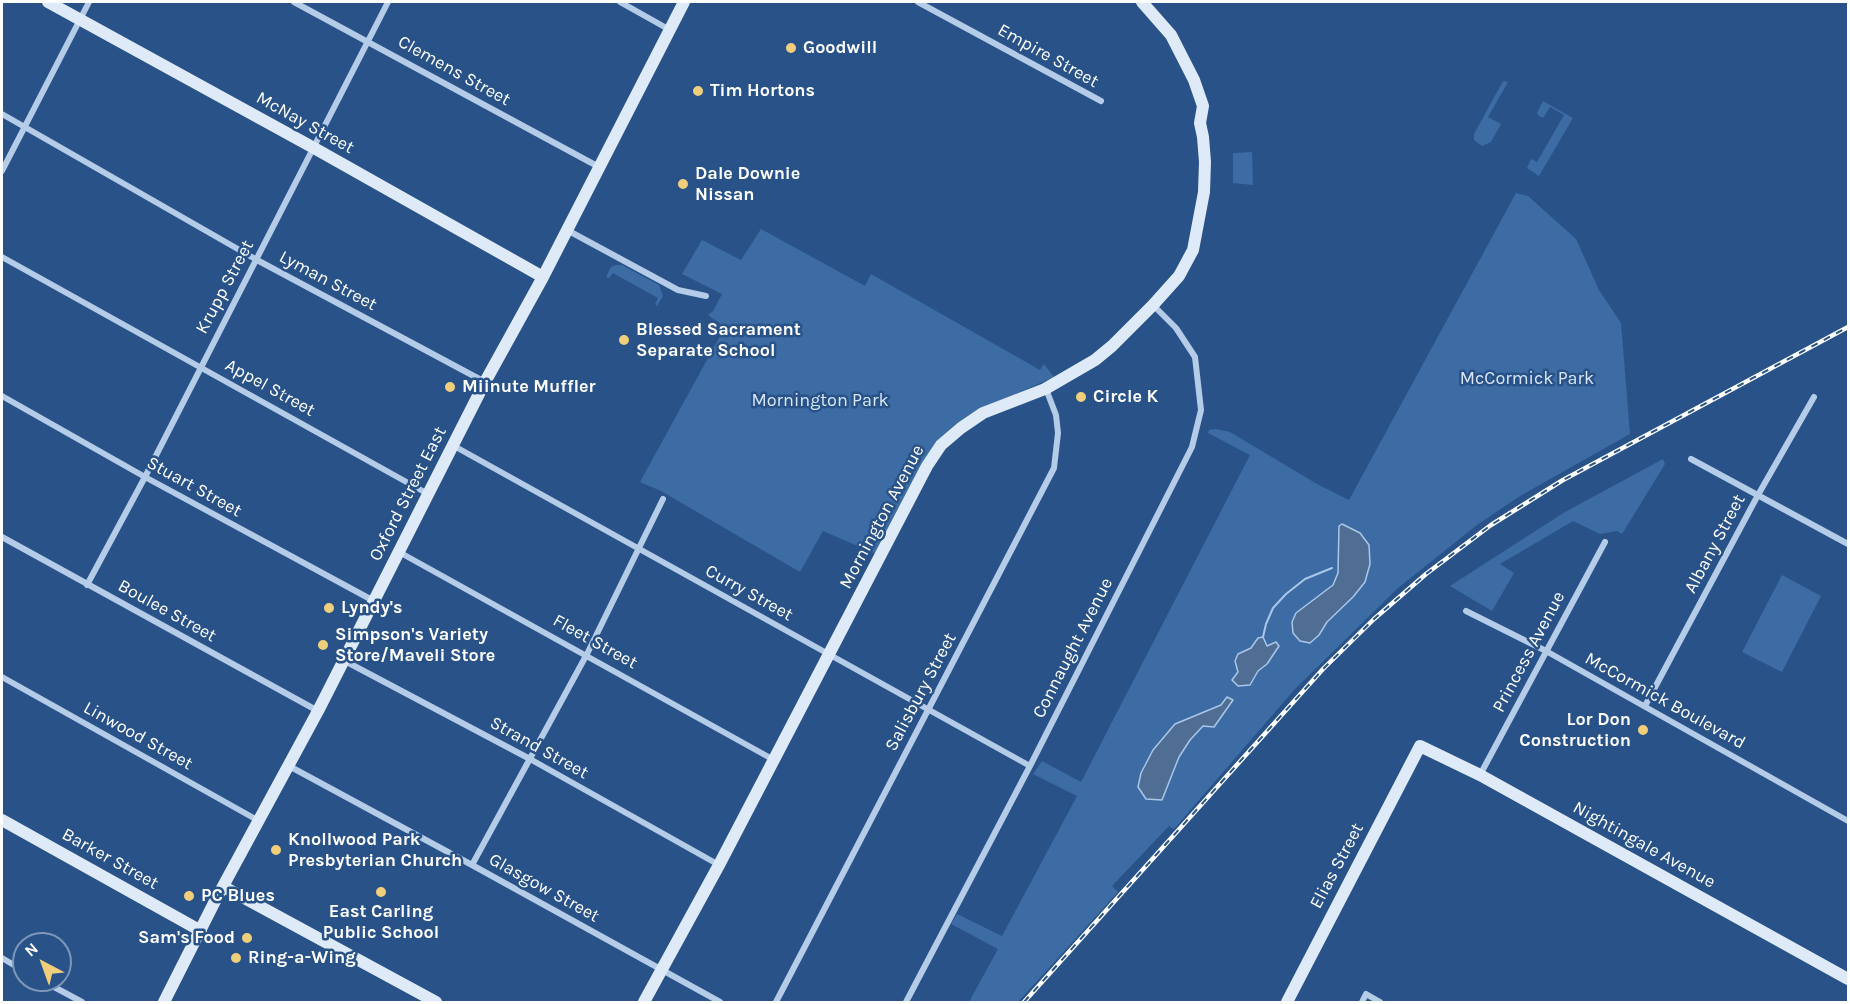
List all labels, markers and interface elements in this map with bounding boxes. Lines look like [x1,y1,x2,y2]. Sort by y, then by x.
street label: Empire Street [994,19,1102,93]
street label: Clemens Street [394,31,514,111]
place label: Goodwill [803,37,877,59]
marker: Goodwill [784,41,798,55]
place label: Tim Hortons [710,80,815,102]
marker: Tim Hortons [691,84,705,98]
street label: McNay Street [252,87,358,159]
place label: Dale Downie Nissan [695,163,800,206]
marker: Dale Downie Nissan [676,177,690,191]
street label: Krupp Street [191,236,259,338]
street label: Lyman Street [275,246,381,316]
place label: Blessed Sacrament Separate School [636,319,801,362]
marker: Blessed Sacrament Separate School [617,333,631,347]
street label: Appel Street [221,354,319,422]
park label: McCormick Park [1460,368,1594,390]
place label: Miinute Muffler [462,376,596,398]
marker: Miinute Muffler [443,380,457,394]
place label: Circle K [1093,386,1158,408]
park label: Mornington Park [751,390,889,412]
marker: Circle K [1074,390,1088,404]
street label: Oxford Street East [365,423,451,565]
street label: Mornington Avenue [835,441,929,593]
street label: Stuart Street [143,452,245,522]
street label: Albany Street [1680,491,1750,597]
street label: Curry Street [701,560,797,626]
street label: Connaught Avenue [1028,574,1118,722]
street label: Boulee Street [114,575,220,647]
street label: Princess Avenue [1488,588,1570,716]
place label: Lyndy's [341,597,402,619]
marker: Lyndy's [322,601,336,615]
street label: Fleet Street [549,610,641,674]
place label: Simpson's Variety Store/Maveli Store [335,624,495,666]
street label: Salisbury Street [881,629,961,755]
marker: Simpson's Variety Store/Maveli Store [316,638,330,652]
street label: McCormick Boulevard [1581,648,1749,754]
street label: Linwood Street [80,697,196,775]
place label: Lor Don Construction [1519,709,1631,752]
street label: Strand Street [486,712,592,784]
marker: Lor Don Construction [1636,723,1650,737]
street label: Nightingale Avenue [1569,797,1719,893]
street label: Elias Street [1305,820,1369,912]
street label: Barker Street [58,824,162,894]
place label: Knollwood Park Presbyterian Church [288,829,462,872]
marker: Knollwood Park Presbyterian Church [269,843,283,857]
street label: Glasgow Street [485,849,603,927]
place label: PC Blues [201,885,275,907]
marker: East Carling Public School [374,885,388,899]
marker: PC Blues [182,889,196,903]
place label: East Carling Public School [323,901,439,944]
place label: Sam's Food [138,927,235,949]
marker: Sam's Food [240,931,254,945]
north arrow [12,932,72,992]
text: N [21,939,42,960]
place label: Ring-a-Wing [248,947,356,969]
marker: Ring-a-Wing [229,951,243,965]

